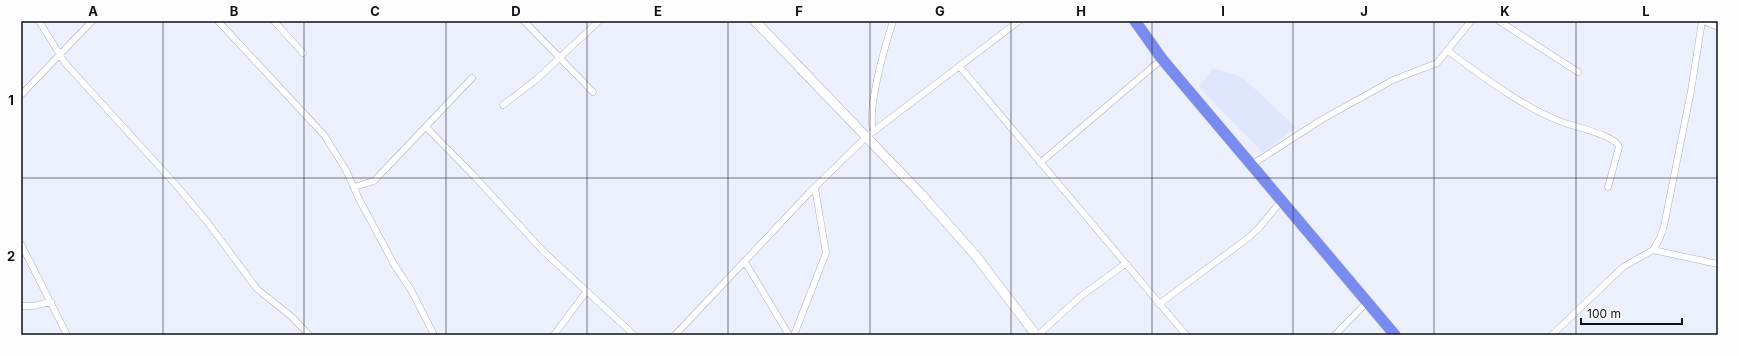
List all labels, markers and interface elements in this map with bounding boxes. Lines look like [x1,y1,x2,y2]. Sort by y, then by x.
text: A [88,3,98,19]
text: B [230,3,239,19]
text: C [370,3,380,19]
text: D [511,3,521,19]
text: E [654,3,662,19]
text: F [795,3,803,19]
text: G [935,3,945,19]
text: H [1076,3,1086,19]
text: I [1221,3,1225,19]
text: J [1360,3,1368,19]
text: K [1500,3,1510,19]
text: L [1642,3,1650,19]
text: 1 [8,92,14,108]
text: 2 [7,248,15,264]
scale bar [1581,300,1682,326]
text: 100 m [1587,306,1621,321]

